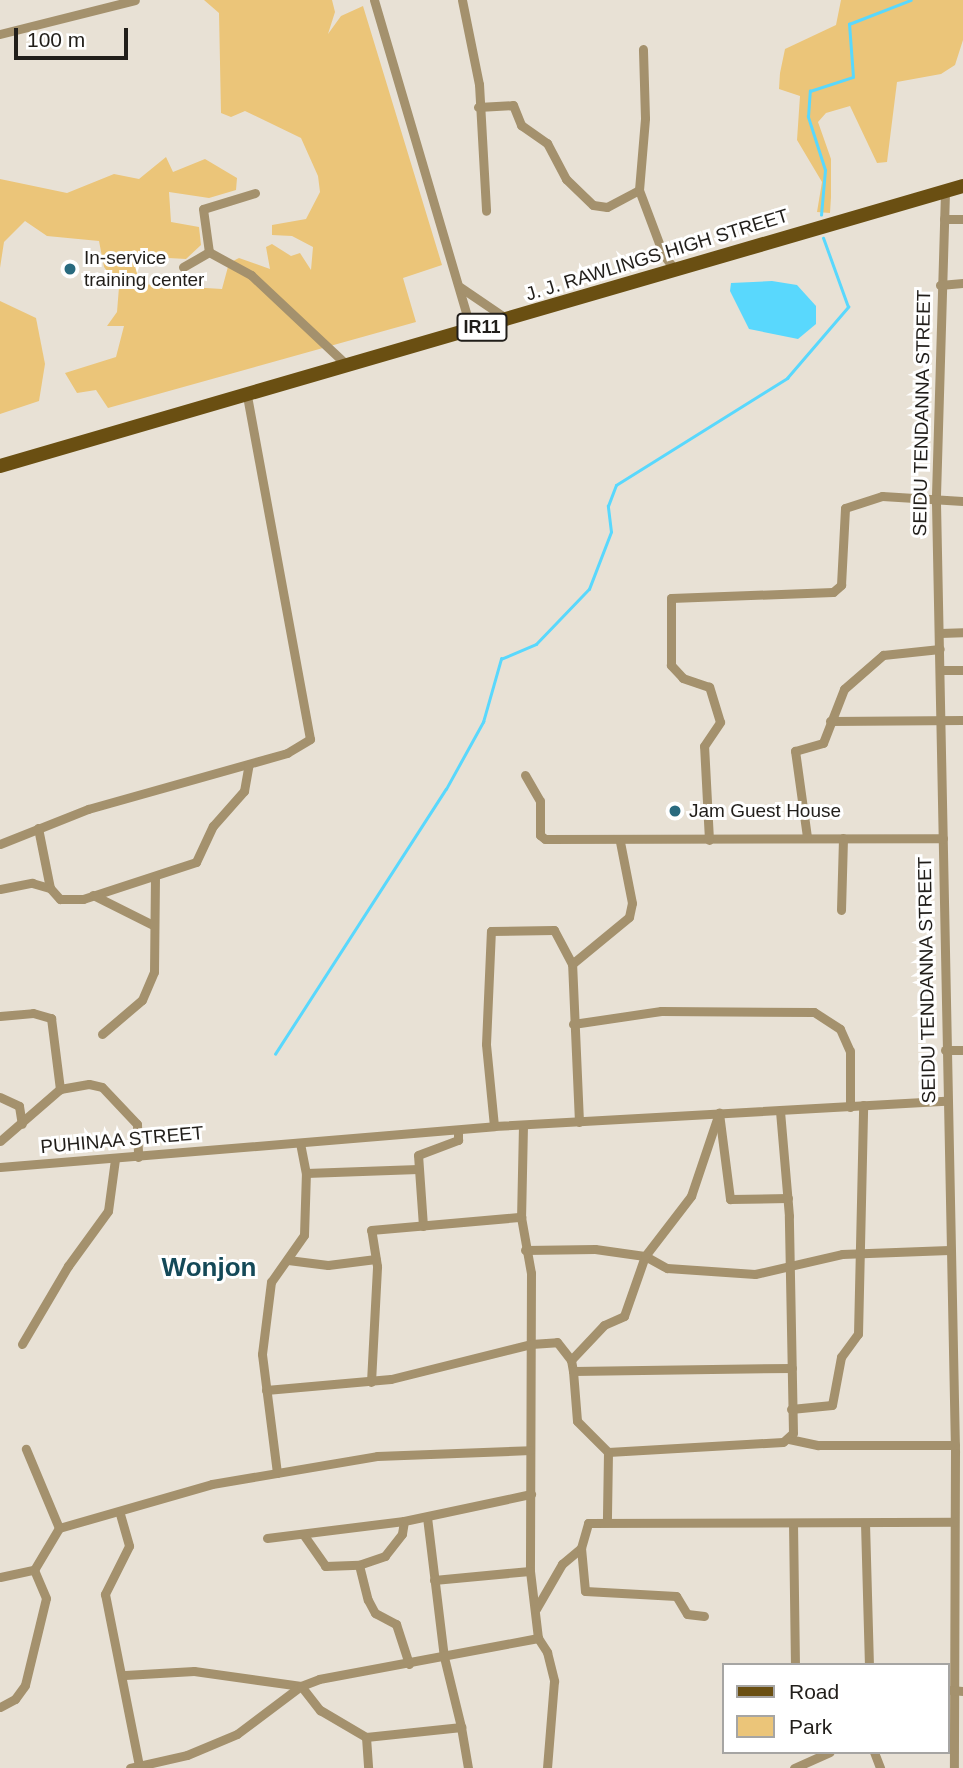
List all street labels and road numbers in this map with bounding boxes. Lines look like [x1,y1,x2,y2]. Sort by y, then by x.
street label: J. J. RAWLINGS HIGH STREET [523,204,791,306]
street label: SEIDU TENDANNA STREET [908,289,936,537]
road number: IR11 [456,312,508,342]
street label: SEIDU TENDANNA STREET [913,856,941,1104]
street label: PUHINAA STREET [39,1121,205,1159]

